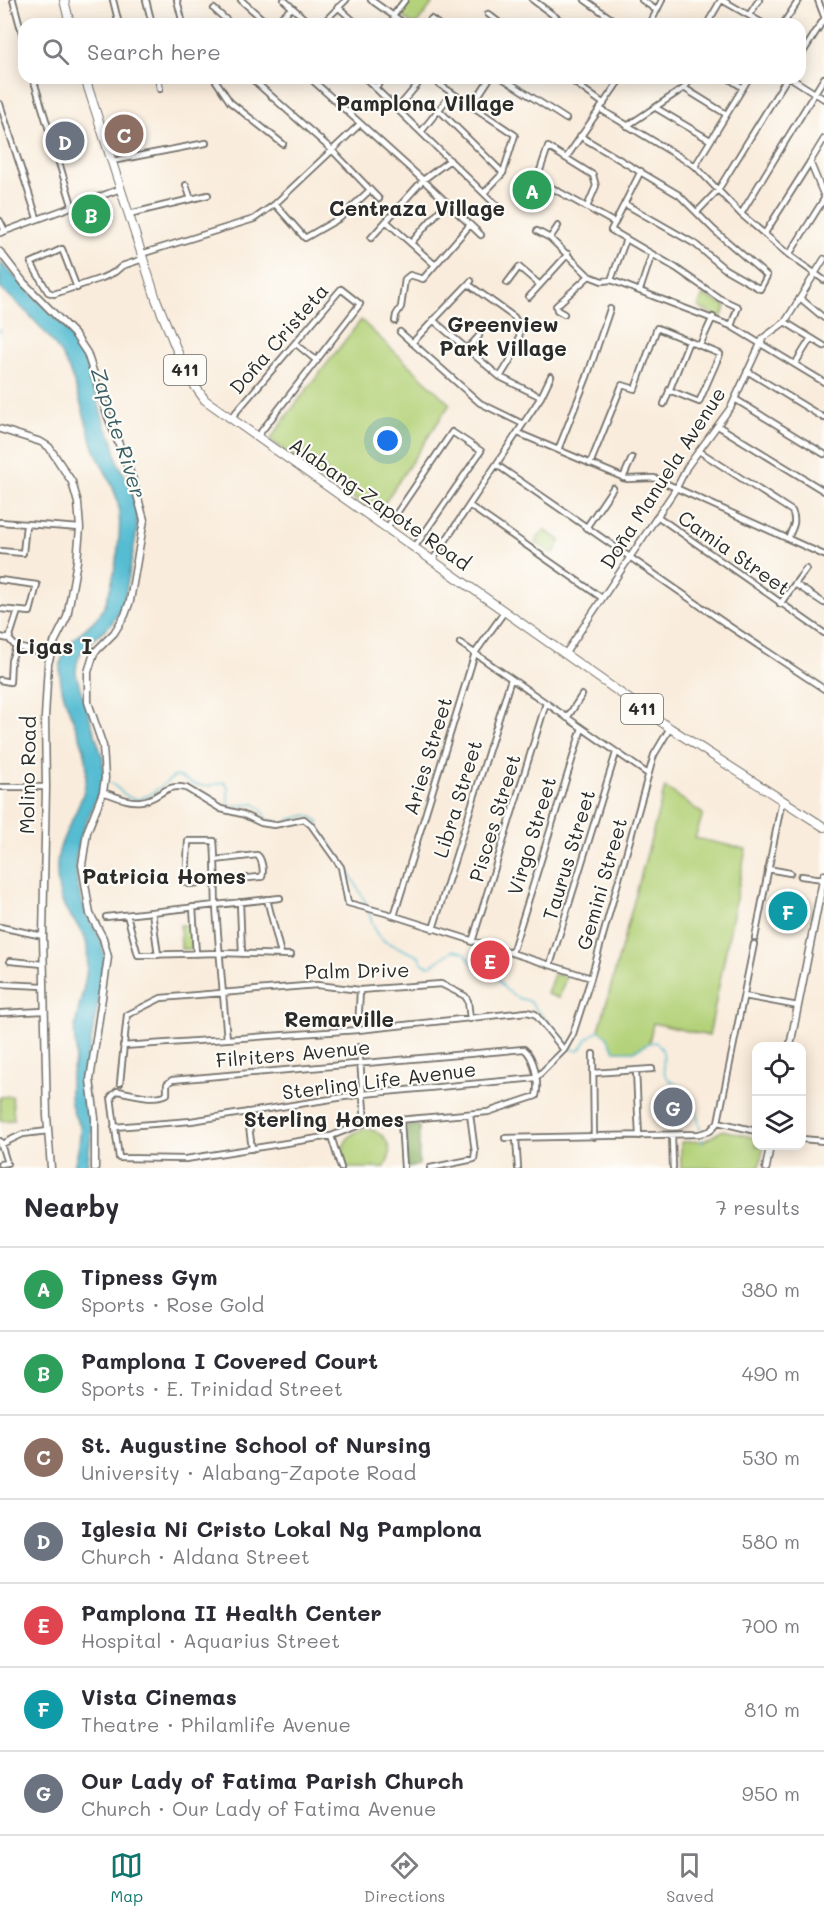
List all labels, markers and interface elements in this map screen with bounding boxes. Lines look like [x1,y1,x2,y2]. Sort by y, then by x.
search box [18,18,806,84]
icon: search [39,35,72,68]
text: Search here [87,37,221,66]
district label: Pamplona Village [336,89,514,116]
pin: C [104,112,144,156]
pin: D [46,118,84,164]
pin: A [512,168,552,213]
pin: B [72,192,110,236]
district label: Centraza Village [329,194,505,221]
street label: Doña Cristeta [223,278,333,399]
district label: Greenview Park Village [439,310,567,361]
road number: 411 [164,355,206,385]
water label: Zapote River [86,364,153,501]
street label: Doña Manuela Avenue [594,382,731,573]
your location [373,426,402,455]
street label: Alabang-Zapote Road [285,431,476,576]
street label: Camia Street [673,504,796,600]
district label: Ligas I [15,631,93,660]
street label: Aries Street [397,693,457,818]
road number: 411 [621,694,663,724]
street label: Molino Road [13,716,41,834]
street label: Libra Street [427,737,487,861]
street label: Pisces Street [462,751,526,885]
street label: Virgo Street [501,773,561,898]
street label: Taurus Street [536,786,600,923]
street label: Gemini Street [570,815,632,953]
district label: Patricia Homes [82,862,246,889]
pin: F [768,888,808,934]
pin: E [470,938,510,982]
street label: Palm Drive [304,956,410,984]
district label: Remarville [284,1005,394,1032]
street label: Filriters Avenue [215,1033,371,1073]
map controls [752,1042,806,1150]
button: locate [752,1042,806,1096]
street label: Sterling Life Avenue [280,1055,477,1105]
pin: G [654,1084,692,1130]
button: layers [752,1096,806,1150]
district label: Sterling Homes [244,1105,404,1132]
text: Nearby [24,1190,119,1224]
text: 7 results [716,1194,800,1220]
text: Tipness Gym [81,1262,217,1291]
text: A [37,1276,50,1302]
text: 380 m [742,1276,800,1302]
text: Sports · Rose Gold [81,1291,264,1317]
text: Pamplona I Covered Court [81,1346,378,1375]
text: B [37,1360,50,1386]
text: 490 m [742,1360,800,1386]
text: Sports · E. Trinidad Street [81,1375,343,1401]
text: St. Augustine School of Nursing [81,1430,431,1459]
text: C [36,1444,51,1470]
text: 530 m [742,1444,800,1470]
text: University · Alabang-Zapote Road [81,1459,416,1485]
text: Iglesia Ni Cristo Lokal Ng Pamplona [81,1514,482,1543]
text: D [36,1528,51,1554]
text: 580 m [742,1528,800,1554]
text: Church · Aldana Street [81,1543,310,1569]
text: Pamplona II Health Center [81,1598,382,1627]
text: E [37,1612,50,1638]
text: 700 m [742,1612,800,1638]
text: Hospital · Aquarius Street [81,1627,340,1653]
text: Vista Cinemas [81,1682,237,1711]
text: F [37,1696,50,1722]
text: 810 m [744,1696,800,1722]
text: Theatre · Philamlife Avenue [81,1711,351,1737]
text: Our Lady of Fatima Parish Church [81,1766,464,1795]
text: G [36,1780,51,1806]
text: 950 m [742,1780,800,1806]
text: Church · Our Lady of Fatima Avenue [81,1795,436,1821]
tab: Map [110,1849,143,1906]
tab: Directions [364,1849,445,1906]
tab: Saved [666,1849,714,1906]

